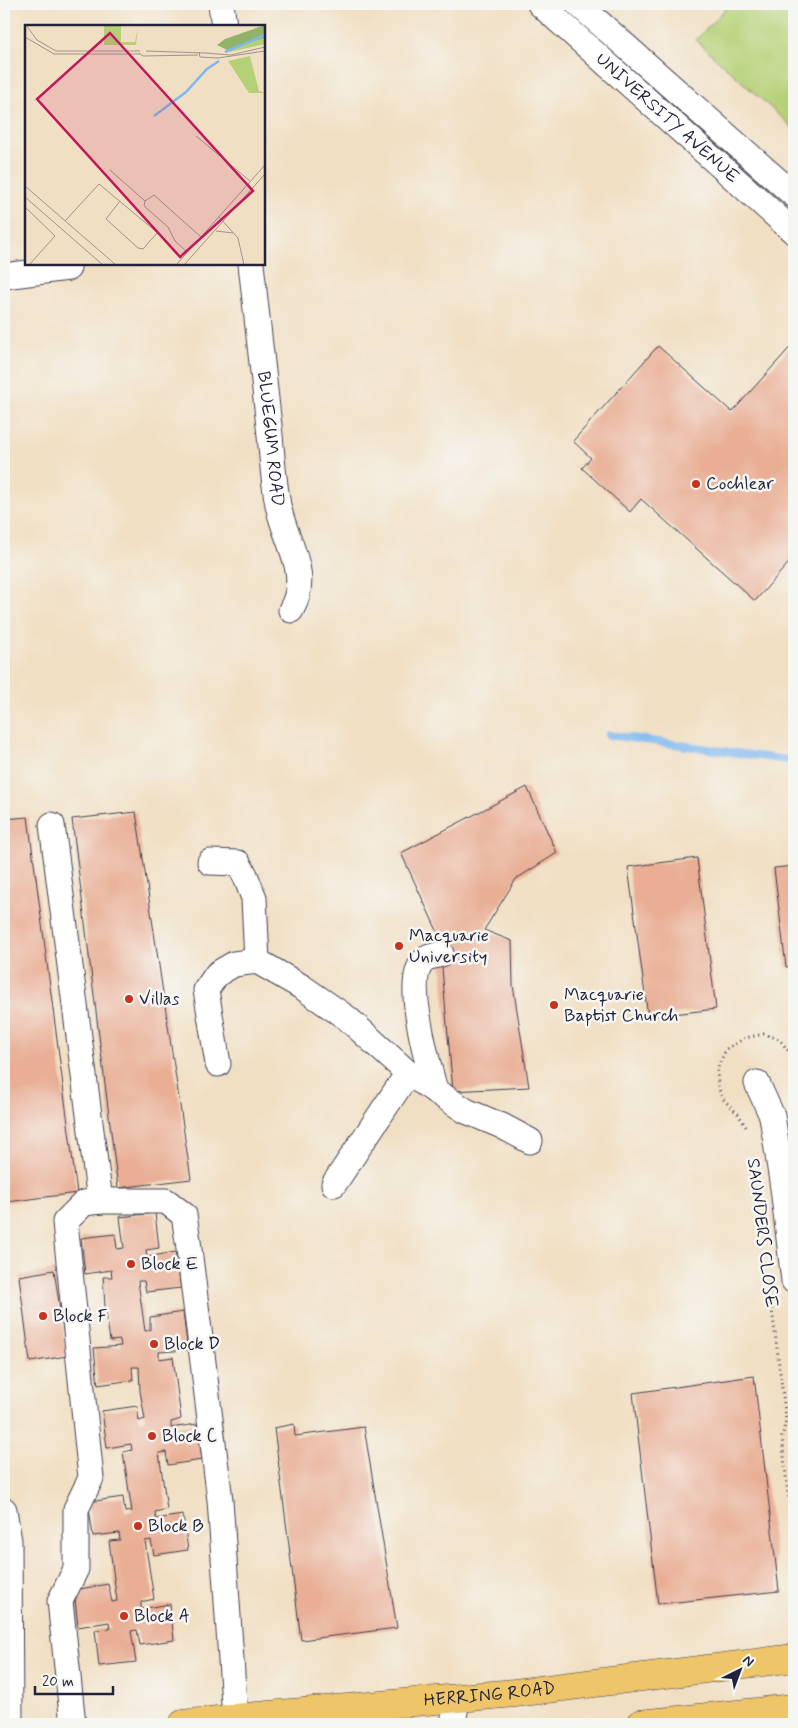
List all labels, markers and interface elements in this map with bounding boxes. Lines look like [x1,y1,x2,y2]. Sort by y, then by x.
inset map [25,25,265,265]
street label: UNIVERSITY AVENUE [590,47,744,189]
street label: BLUEGUM ROAD [251,370,290,509]
place label: Cochlear [706,472,774,496]
marker: Cochlear [690,478,702,490]
place label: Macquarie University [409,924,489,969]
marker: Macquarie University [393,940,405,952]
place label: Macquarie Baptist Church [564,983,678,1028]
place label: Villas [139,987,180,1011]
marker: Villas [123,993,135,1005]
marker: Macquarie Baptist Church [548,999,560,1011]
street label: SAUNDERS CLOSE [741,1157,783,1309]
place label: Block E [141,1252,199,1276]
marker: Block E [125,1258,137,1270]
place label: Block F [53,1304,108,1328]
marker: Block F [37,1310,49,1322]
place label: Block D [164,1332,220,1356]
marker: Block D [148,1338,160,1350]
place label: Block C [162,1424,217,1448]
marker: Block C [146,1430,158,1442]
place label: Block B [148,1514,204,1538]
marker: Block B [132,1520,144,1532]
place label: Block A [134,1604,190,1628]
marker: Block A [118,1610,130,1622]
north arrow [716,1646,766,1696]
text: N [739,1651,758,1671]
scale bar [35,1663,112,1695]
text: 20 m [42,1672,74,1692]
street label: HERRING ROAD [423,1676,557,1713]

